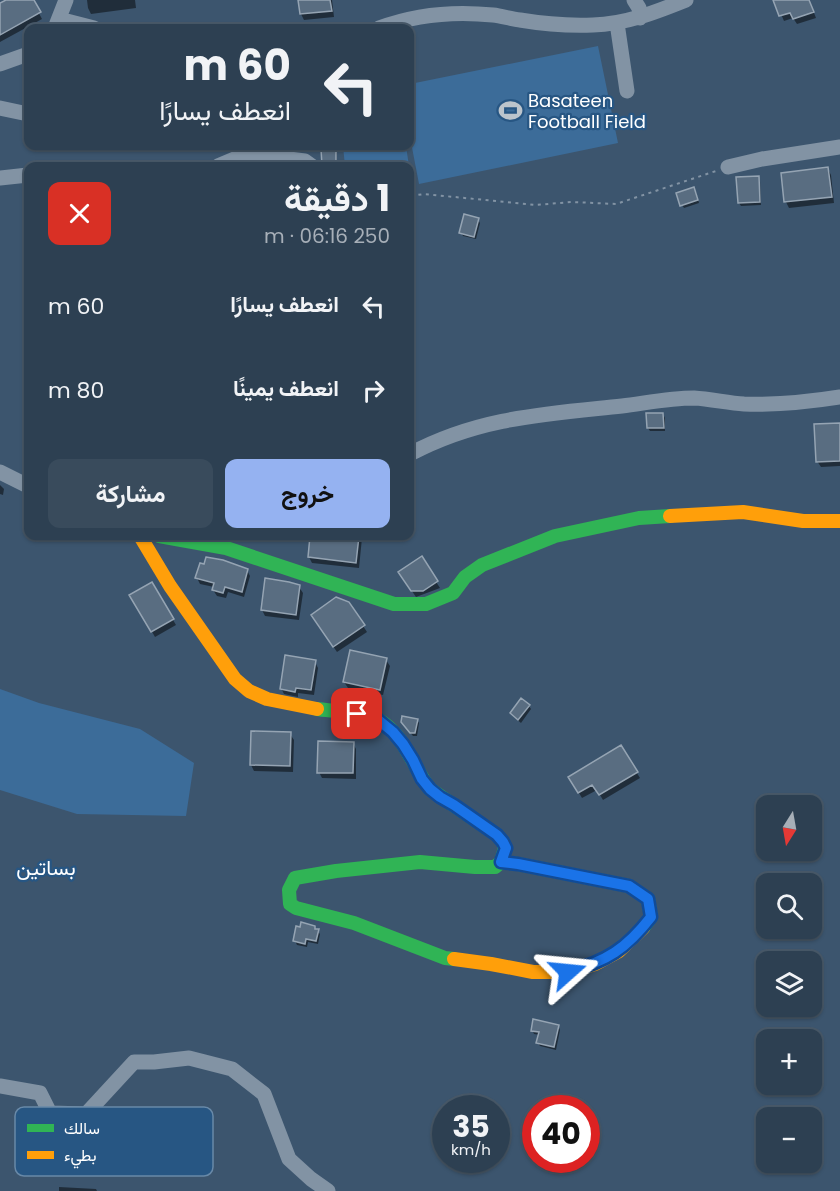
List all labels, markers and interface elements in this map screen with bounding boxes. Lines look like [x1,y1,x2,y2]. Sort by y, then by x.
text: 60 m [183,36,291,95]
icon: left [312,48,390,126]
place label: Basateen Football Field [528,88,646,134]
text: انعطف يسارًا [159,92,291,129]
sports icon: Basateen Football Field [497,97,523,123]
text: 1 دقيقة [284,173,390,224]
button: close [48,182,111,245]
text: 250 m · 06:16 [264,222,390,250]
text: انعطف يسارًا [230,289,339,320]
icon: left [357,290,390,323]
text: 60 m [48,291,104,322]
text: انعطف يمينًا [233,373,339,404]
icon: right [357,374,390,407]
text: 80 m [48,375,104,406]
button: مشاركة [48,459,213,528]
button: خروج [225,459,390,528]
pin [331,688,382,739]
icon: arrive [340,697,373,730]
north arrow [756,795,822,861]
map controls [756,795,822,1173]
district label: بساتين [16,853,76,882]
button: search [756,873,822,939]
position arrow [536,940,600,1004]
button: layers [756,951,822,1017]
button: + [756,1029,822,1095]
speed limit sign: 40 [522,1095,600,1173]
text: 35 [452,1105,490,1148]
legend [15,1107,213,1176]
button: − [756,1107,822,1173]
text: سالك [64,1117,100,1140]
text: km/h [451,1139,491,1160]
text: بطيء [64,1144,96,1169]

